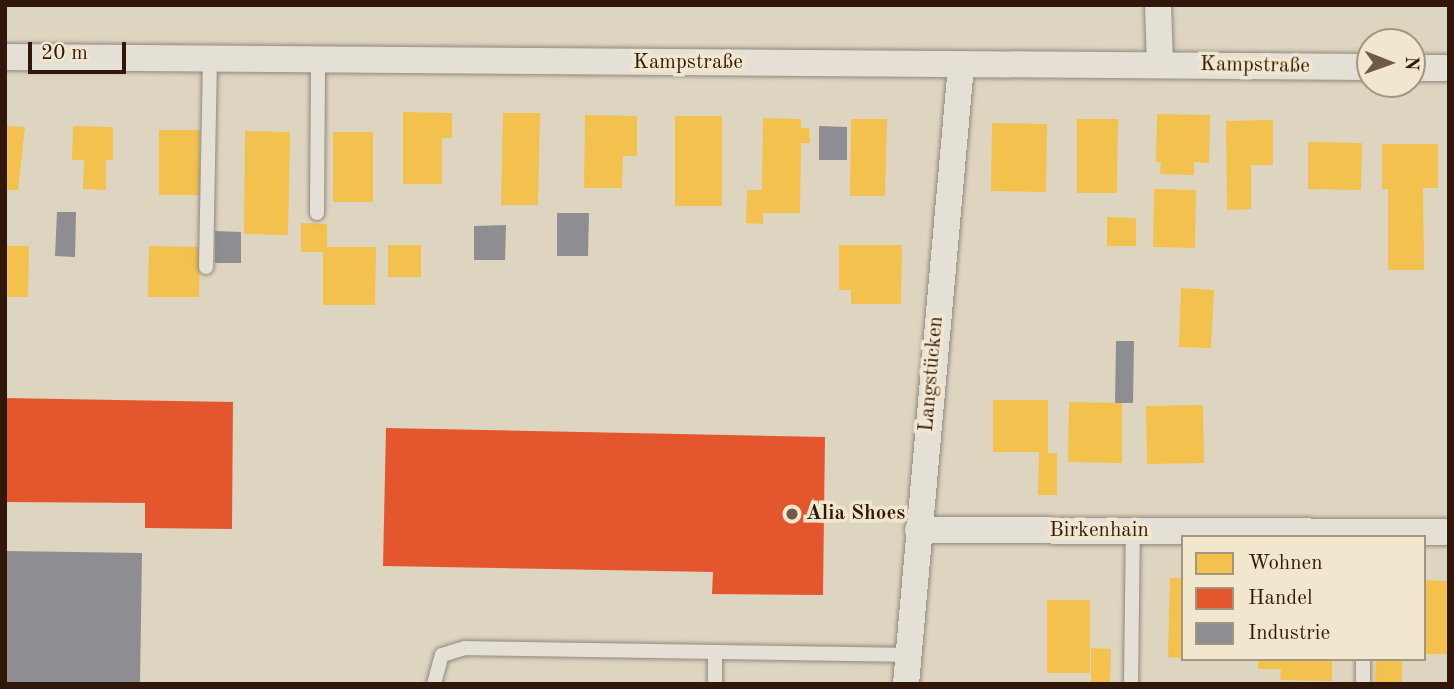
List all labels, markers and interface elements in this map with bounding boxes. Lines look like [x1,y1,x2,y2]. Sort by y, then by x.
scale bar [32,28,130,72]
north arrow [1356,28,1426,98]
text: 20 m [41,43,88,64]
street label: Kampstraße [633,50,743,76]
street label: Kampstraße [1200,52,1310,80]
text: N [1401,56,1420,71]
street label: Langstücken [914,315,950,433]
place label: Alia Shoes [806,501,905,527]
marker: Alia Shoes [784,506,800,522]
street label: Birkenhain [1049,518,1149,544]
legend [1181,535,1426,661]
text: Wohnen [1248,553,1323,574]
text: Handel [1248,588,1313,609]
text: Industrie [1248,623,1330,644]

